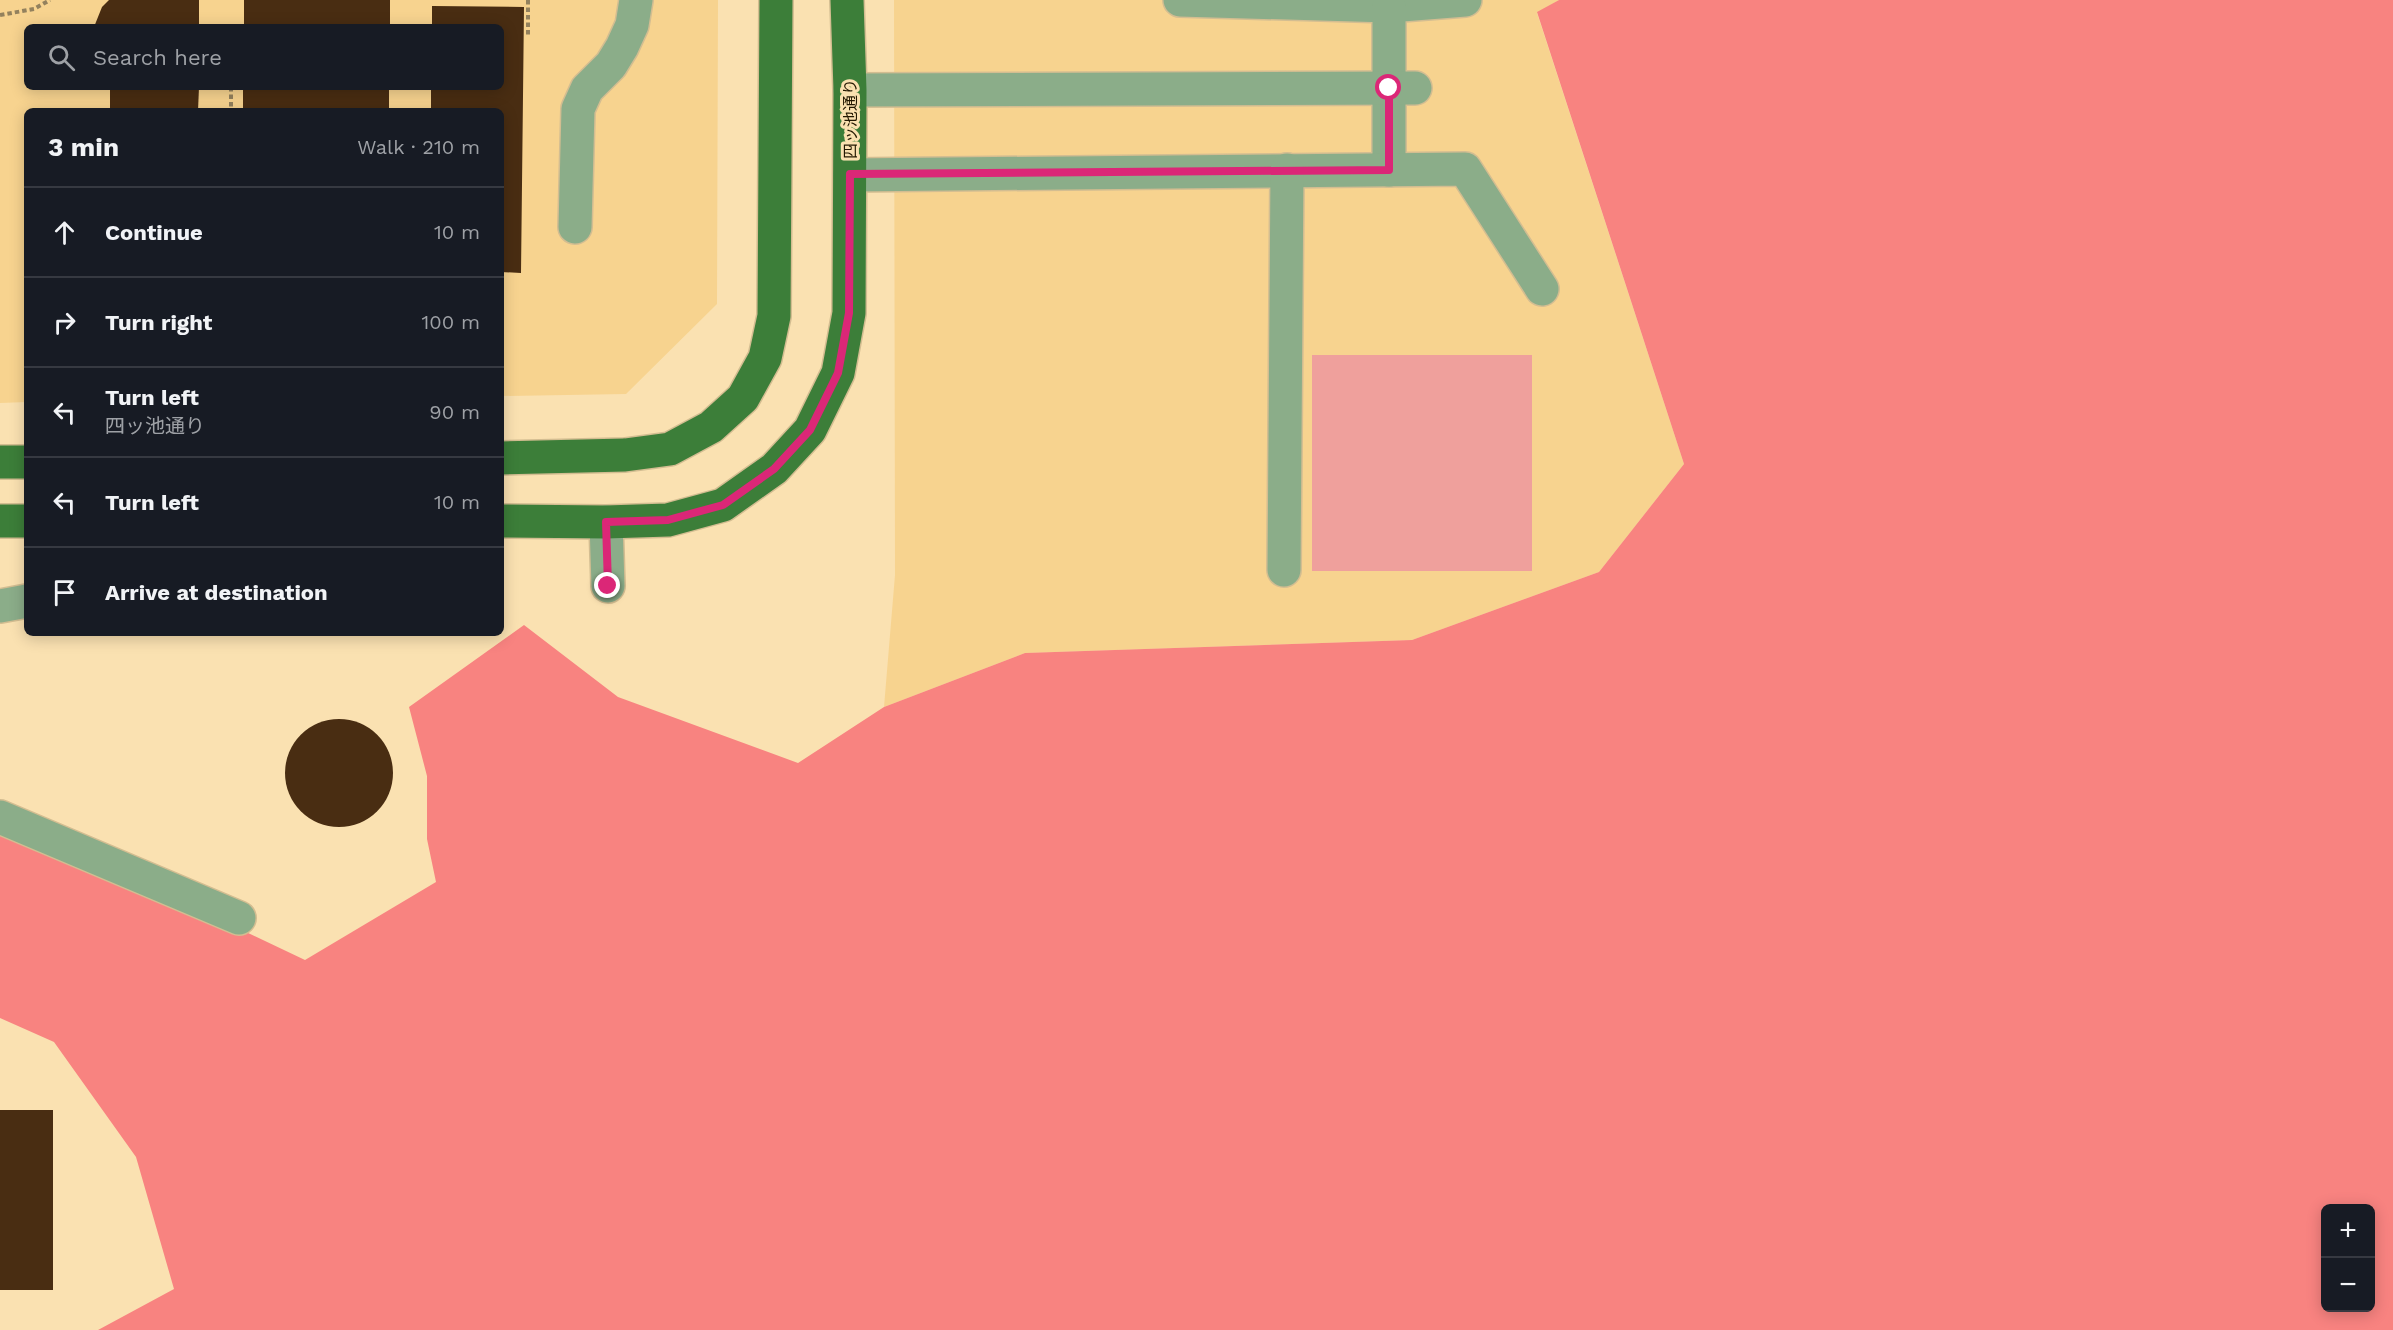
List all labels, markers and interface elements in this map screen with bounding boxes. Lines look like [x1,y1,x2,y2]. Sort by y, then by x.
search box [24,24,504,90]
icon: search [45,41,78,74]
text: Search here [93,45,222,70]
route start [1375,74,1401,100]
street label: 四ッ池通り [841,79,860,159]
text: 3 min [48,132,119,162]
text: Walk · 210 m [357,135,480,159]
icon: ahead [48,216,81,249]
text: Continue [105,220,203,245]
text: 10 m [434,220,480,244]
icon: right [48,306,81,339]
text: Turn right [105,310,212,335]
text: 100 m [421,310,480,334]
text: Turn left [105,385,199,410]
icon: left [48,396,81,429]
text: 90 m [429,400,480,424]
text: 四ッ池通り [105,414,205,438]
icon: left [48,486,81,519]
text: Turn left [105,490,199,515]
text: 10 m [434,490,480,514]
route end [594,572,620,598]
icon: arrive [48,576,81,609]
text: Arrive at destination [105,580,328,605]
map controls [2321,1204,2375,1312]
button: + [2321,1204,2375,1258]
button: − [2321,1258,2375,1312]

